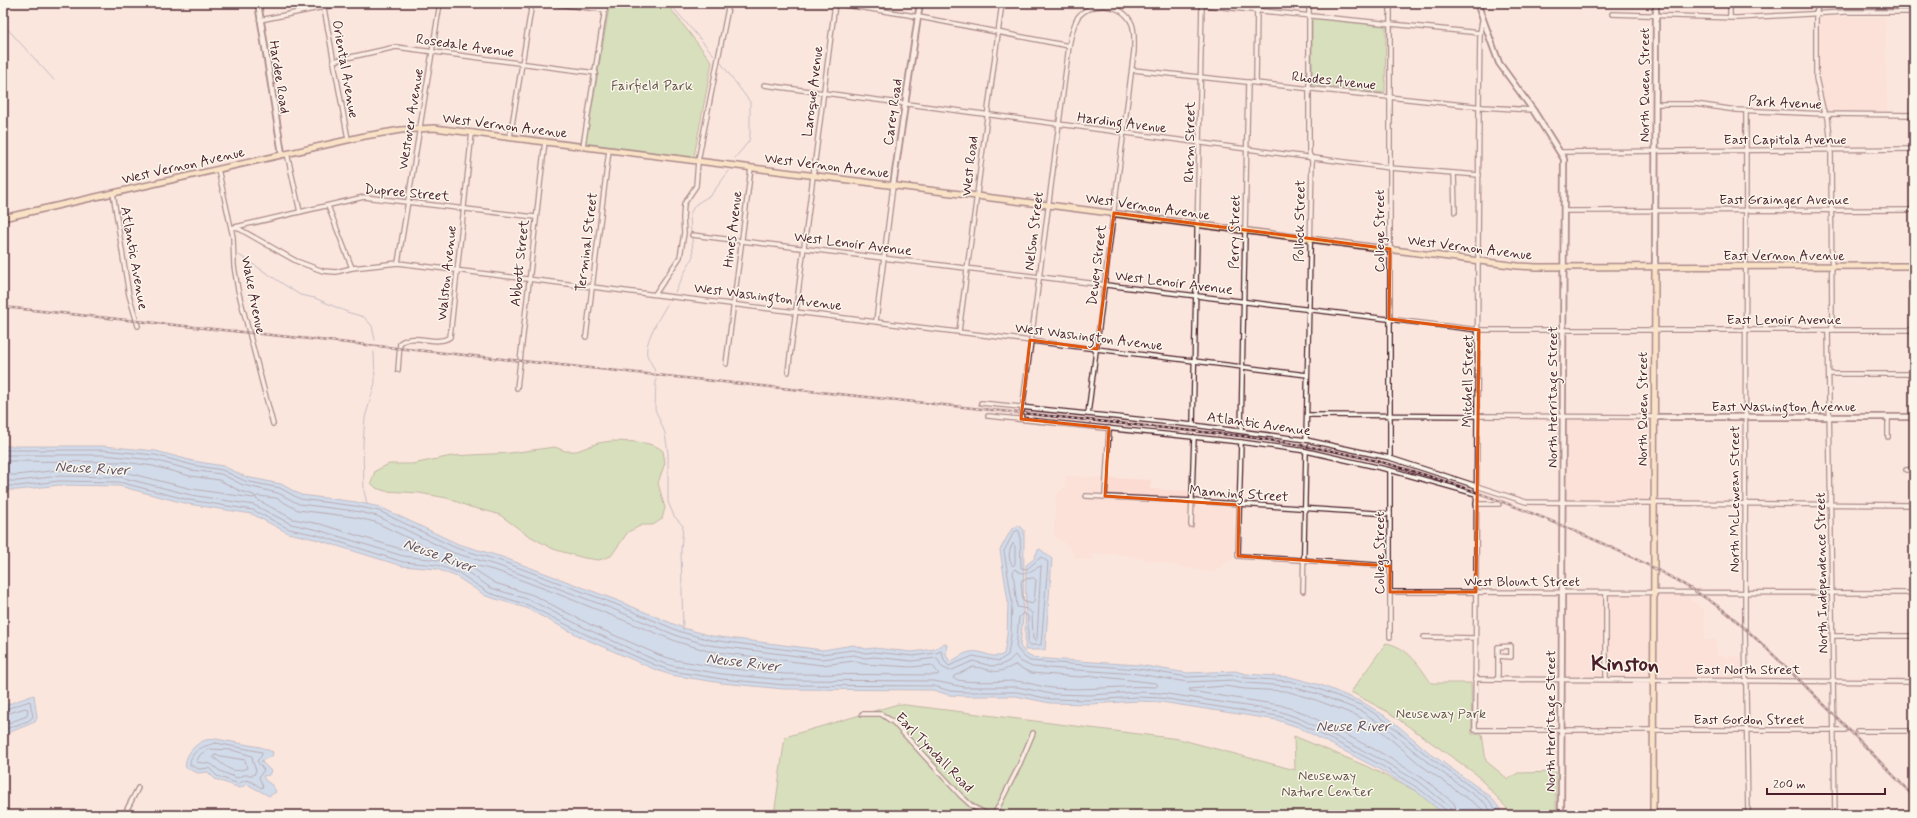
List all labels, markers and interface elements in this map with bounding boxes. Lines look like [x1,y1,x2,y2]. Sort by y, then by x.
street label: Oriental Avenue [328,19,362,120]
street label: North Queen Street [1636,28,1654,142]
street label: Rosedale Avenue [415,30,515,62]
street label: Hardee Road [264,39,294,115]
street label: Laroque Avenue [798,44,828,138]
street label: Westover Avenue [394,67,428,171]
street label: Rhodes Avenue [1291,68,1377,94]
park label: Fairfield Park [611,77,693,95]
street label: Carey Road [879,78,907,147]
street label: Park Avenue [1748,92,1822,114]
street label: Rhem Street [1180,100,1200,183]
street label: West Vernon Avenue [441,109,569,143]
street label: Harding Avenue [1076,109,1168,139]
street label: East Capitola Avenue [1724,131,1846,149]
street label: West Road [957,135,983,197]
street label: West Vernon Avenue [120,143,247,189]
street label: West Vernon Avenue [763,149,891,183]
street label: Pollock Street [1290,179,1310,262]
street label: Dupree Street [364,180,451,206]
street label: Hines Avenue [719,189,747,269]
street label: West Vernon Avenue [1084,189,1212,225]
street label: College Street [1371,189,1389,273]
street label: Terminal Street [572,191,602,293]
street label: Nelson Street [1020,191,1048,272]
street label: East Grainger Avenue [1719,191,1849,209]
street label: Perry Street [1225,195,1245,269]
street label: Atlantic Avenue [116,205,152,311]
street label: Abbott Street [506,218,534,307]
street label: Dewey Street [1083,223,1111,307]
street label: Walston Avenue [433,225,461,322]
street label: West Lenoir Avenue [793,228,913,260]
street label: West Vernon Avenue [1406,231,1534,265]
street label: East Vernon Avenue [1723,247,1845,265]
street label: Wake Avenue [237,254,270,336]
street label: West Lenoir Avenue [1114,267,1234,299]
street label: West Washington Avenue [693,279,843,317]
street label: East Lenoir Avenue [1727,311,1842,329]
street label: West Washington Avenue [1014,319,1164,357]
street label: North Herritage Street [1544,326,1564,468]
street label: Mitchell Street [1458,334,1478,428]
street label: North Queen Street [1634,352,1652,466]
street label: East Washington Avenue [1712,398,1857,418]
street label: Atlantic Avenue [1206,408,1312,440]
street label: North McLewean Street [1726,425,1744,573]
water label: Neuse River [55,457,131,481]
street label: Manning Street [1189,482,1290,508]
street label: North Independence Street [1812,492,1832,654]
street label: College Street [1371,511,1389,595]
water label: Neuse River [401,534,478,579]
street label: West Blount Street [1464,573,1580,591]
water label: Neuse River [705,649,783,678]
street label: North Herritage Street [1542,650,1562,792]
district label: Kinston [1591,651,1659,679]
street label: East North Street [1696,661,1801,679]
park label: Neuseway Park [1396,705,1486,723]
street label: Earl Tyndall Road [891,709,977,797]
street label: East Gordon Street [1694,711,1805,729]
water label: Neuse River [1316,717,1392,737]
park label: Neuseway Nature Center [1281,767,1373,801]
scale bar [1767,770,1885,796]
text: 200 m [1773,777,1806,793]

